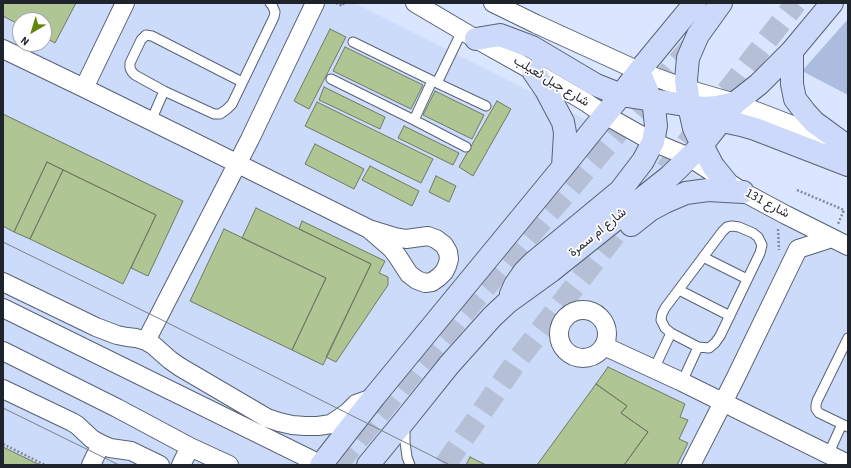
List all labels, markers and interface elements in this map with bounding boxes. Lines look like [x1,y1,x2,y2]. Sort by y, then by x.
north arrow [12,12,52,52]
text: N [17,33,32,49]
street label: شارع جبل ثعيلب [510,53,592,111]
street label: شارع 131 [742,186,792,222]
street label: شارع ام سمرة [566,205,630,261]

